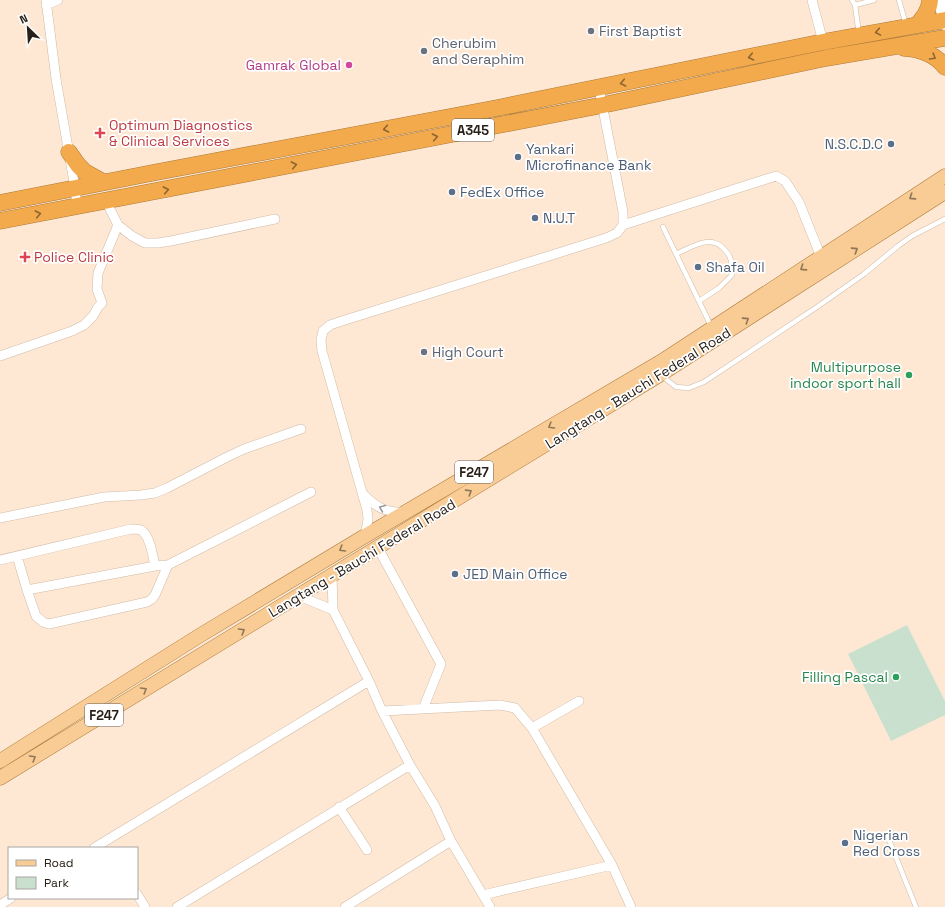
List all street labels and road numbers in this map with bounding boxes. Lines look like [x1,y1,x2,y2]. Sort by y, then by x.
road number: A345 [452,119,494,141]
street label: Langtang - Bauchi Federal Road [542,323,734,453]
road number: F247 [455,461,493,483]
street label: Langtang - Bauchi Federal Road [265,495,459,621]
road number: F247 [85,704,123,726]

